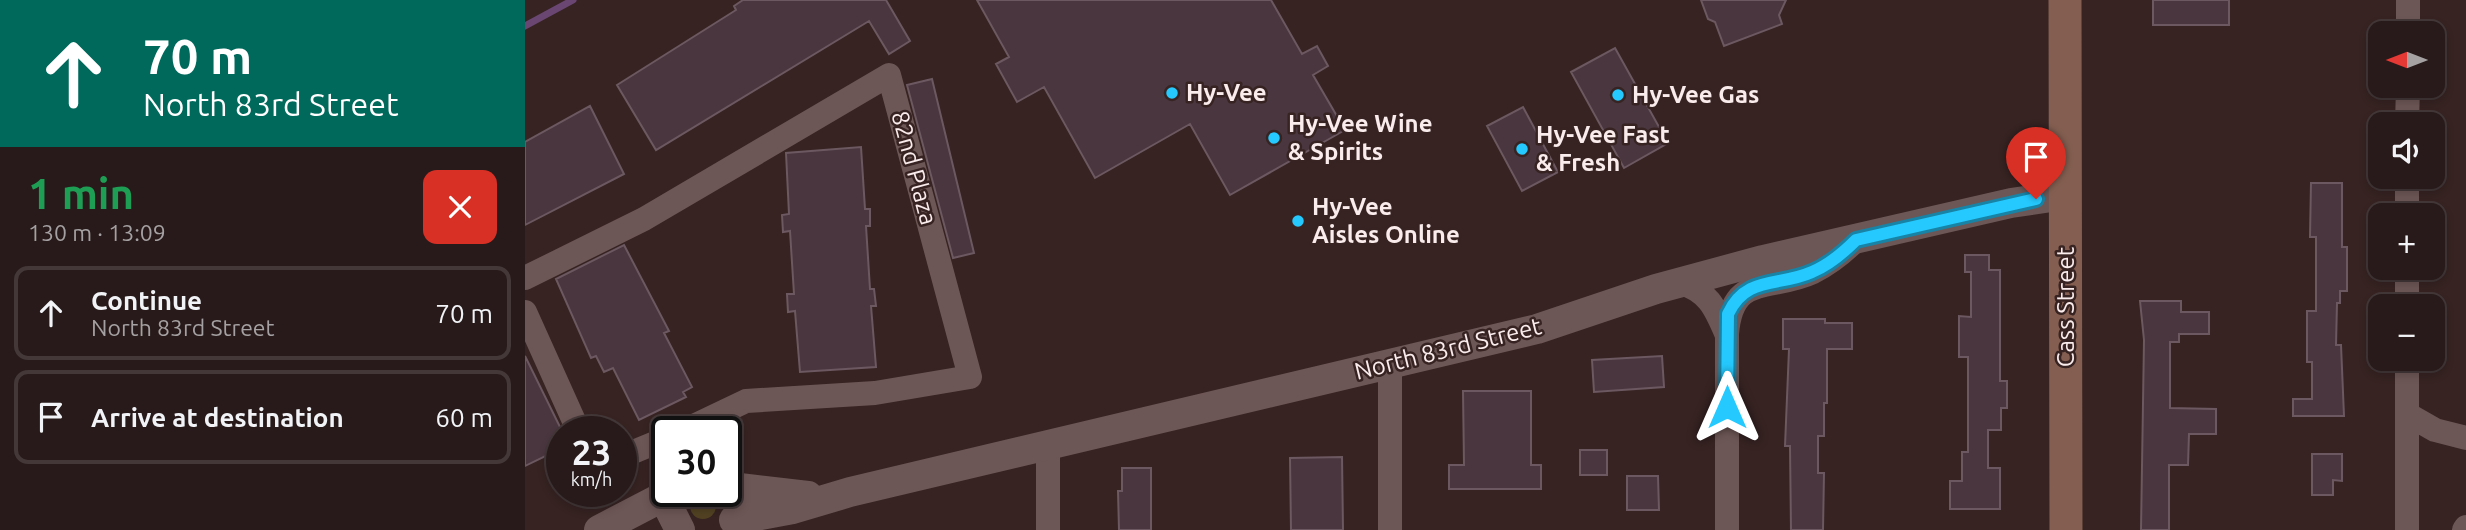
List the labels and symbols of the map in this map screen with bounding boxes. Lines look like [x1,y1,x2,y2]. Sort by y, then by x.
north arrow [2368,21,2445,98]
place label: Hy-Vee [1186,79,1267,106]
place label: Hy-Vee Gas [1632,81,1759,108]
marker: Hy-Vee [1164,85,1180,101]
marker: Hy-Vee Gas [1610,87,1626,103]
street label: 82nd Plaza [886,108,943,228]
place label: Hy-Vee Wine & Spirits [1288,110,1432,165]
place label: Hy-Vee Fast & Fresh [1536,121,1670,176]
pin [2006,127,2066,199]
marker: Hy-Vee Wine & Spirits [1266,130,1282,146]
marker: Hy-Vee Fast & Fresh [1514,141,1530,157]
place label: Hy-Vee Aisles Online [1312,193,1460,248]
marker: Hy-Vee Aisles Online [1290,213,1306,229]
street label: Cass Street [2052,246,2079,367]
street label: North 83rd Street [1352,312,1545,385]
position arrow [1690,370,1764,444]
speed limit sign: 30 [651,416,742,507]

